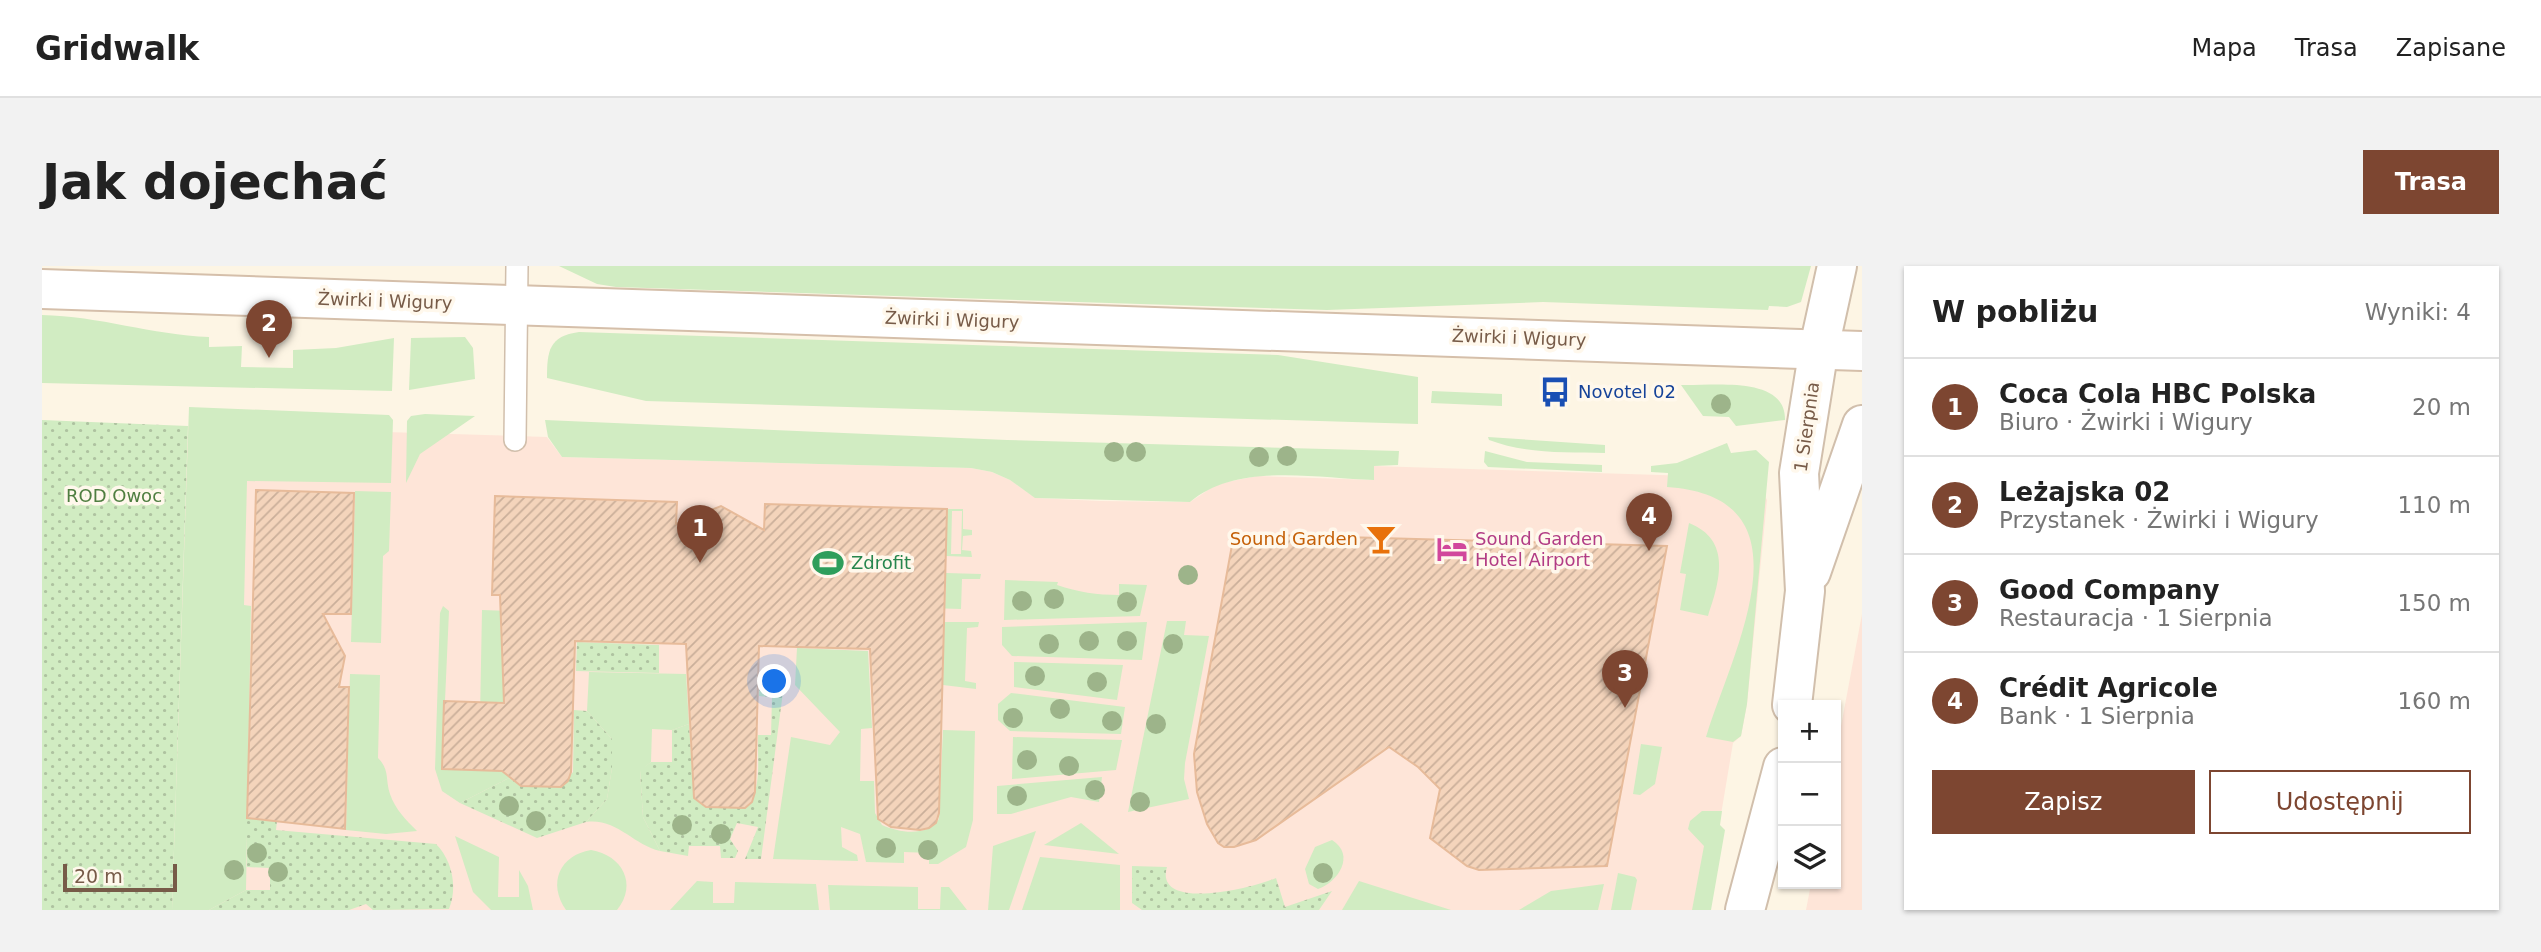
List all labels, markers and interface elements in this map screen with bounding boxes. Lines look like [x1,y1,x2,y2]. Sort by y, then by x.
text: Gridwalk [35,29,199,68]
text: Mapa [2191,34,2257,62]
text: Trasa [2295,34,2358,62]
text: Zapisane [2396,34,2506,62]
button: Trasa [2363,150,2499,214]
text: Jak dojechać [42,154,388,211]
street label: Żwirki i Wigury [317,288,453,313]
text: W pobliżu [1932,294,2098,329]
text: Wyniki: 4 [2365,299,2471,325]
pin: 2 [246,300,292,358]
street label: Żwirki i Wigury [884,307,1020,332]
street label: Żwirki i Wigury [1451,325,1587,350]
bus stop icon: Novotel 02 [1538,375,1572,409]
text: Coca Cola HBC Polska [1999,379,2316,409]
street label: 1 Sierpnia [1790,380,1823,473]
place label: Novotel 02 [1578,381,1676,402]
text: 1 [1947,394,1963,420]
text: 20 m [2412,394,2471,420]
text: Biuro · Żwirki i Wigury [1999,409,2253,435]
text: Leżajska 02 [1999,477,2170,507]
park label: ROD Owoc [66,485,162,506]
text: 2 [1947,492,1963,518]
text: 110 m [2397,492,2471,518]
pin: 4 [1626,493,1672,551]
pin: 1 [677,505,723,563]
text: Przystanek · Żwirki i Wigury [1999,507,2319,533]
bar icon: Sound Garden [1364,522,1398,556]
place label: Sound Garden [1230,528,1358,549]
place label: Sound Garden Hotel Airport [1475,528,1603,570]
hotel icon: Sound Garden Hotel Airport [1435,532,1469,566]
sports icon: Zdrofit [811,546,845,580]
place label: Zdrofit [851,552,911,573]
text: Good Company [1999,575,2219,605]
text: 3 [1947,590,1963,616]
text: 150 m [2397,590,2471,616]
text: Restauracja · 1 Sierpnia [1999,605,2273,631]
pin: 3 [1602,650,1648,708]
your location [757,664,791,698]
text: Crédit Agricole [1999,673,2218,703]
text: 4 [1947,688,1963,714]
text: 160 m [2397,688,2471,714]
map controls [1778,700,1841,889]
button: + [1778,700,1841,763]
text: Bank · 1 Sierpnia [1999,703,2195,729]
button: − [1778,763,1841,826]
button: Zapisz [1932,770,2195,834]
button: Udostępnij [2209,770,2471,834]
button: layers [1778,826,1841,889]
scale bar [63,861,177,893]
text: 20 m [74,865,123,887]

